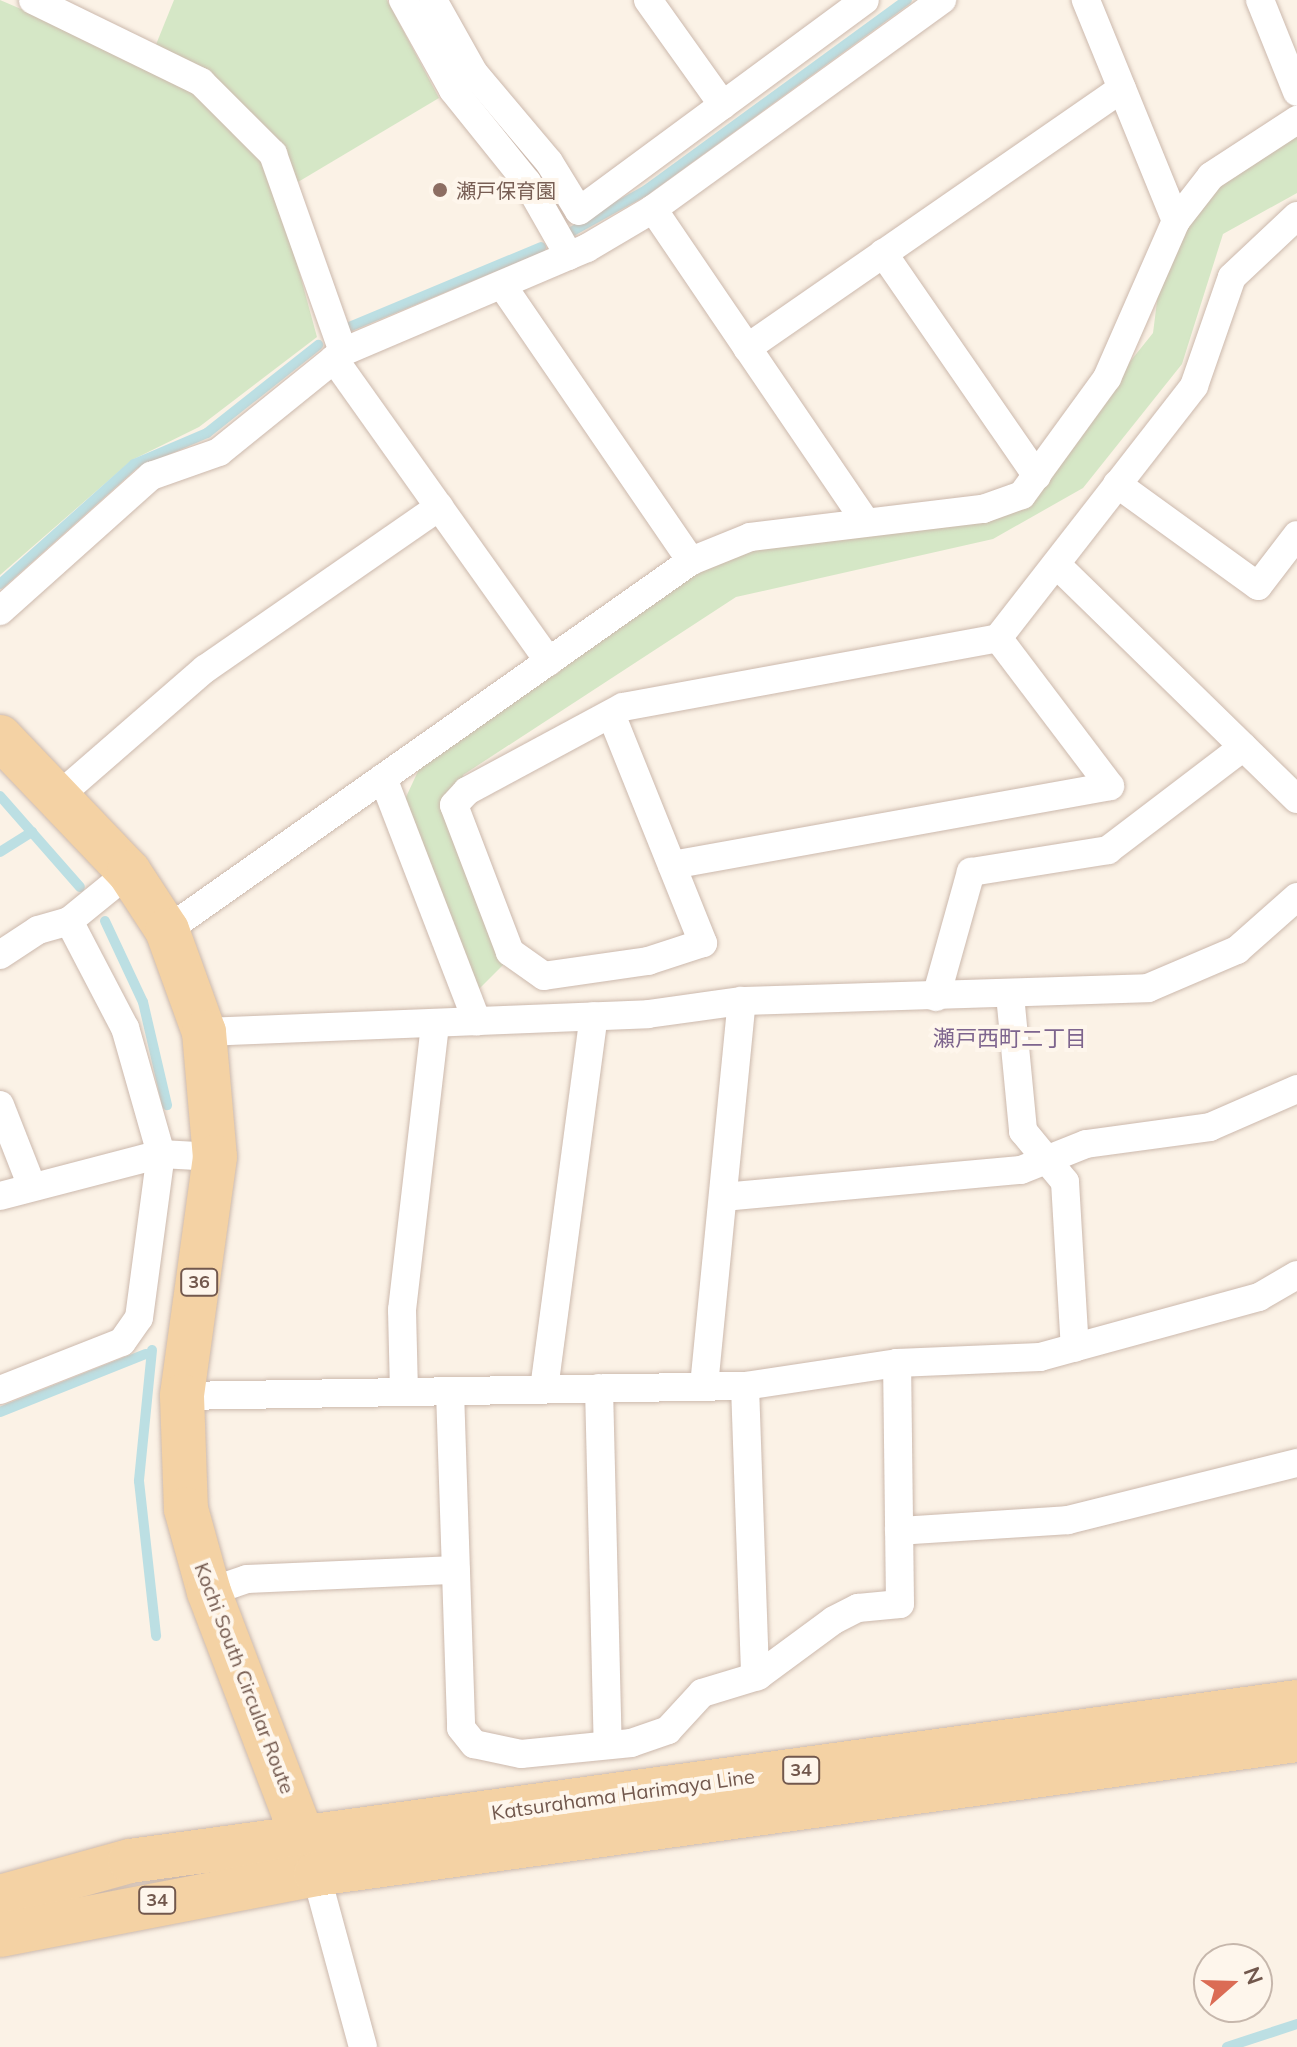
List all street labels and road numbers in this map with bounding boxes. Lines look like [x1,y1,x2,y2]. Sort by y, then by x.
road number: 36 [179,1268,219,1296]
street label: Kochi South Circular Route [190,1559,300,1797]
road number: 34 [781,1756,821,1784]
street label: Katsurahama Harimaya Line [490,1764,756,1824]
road number: 34 [137,1886,177,1914]

